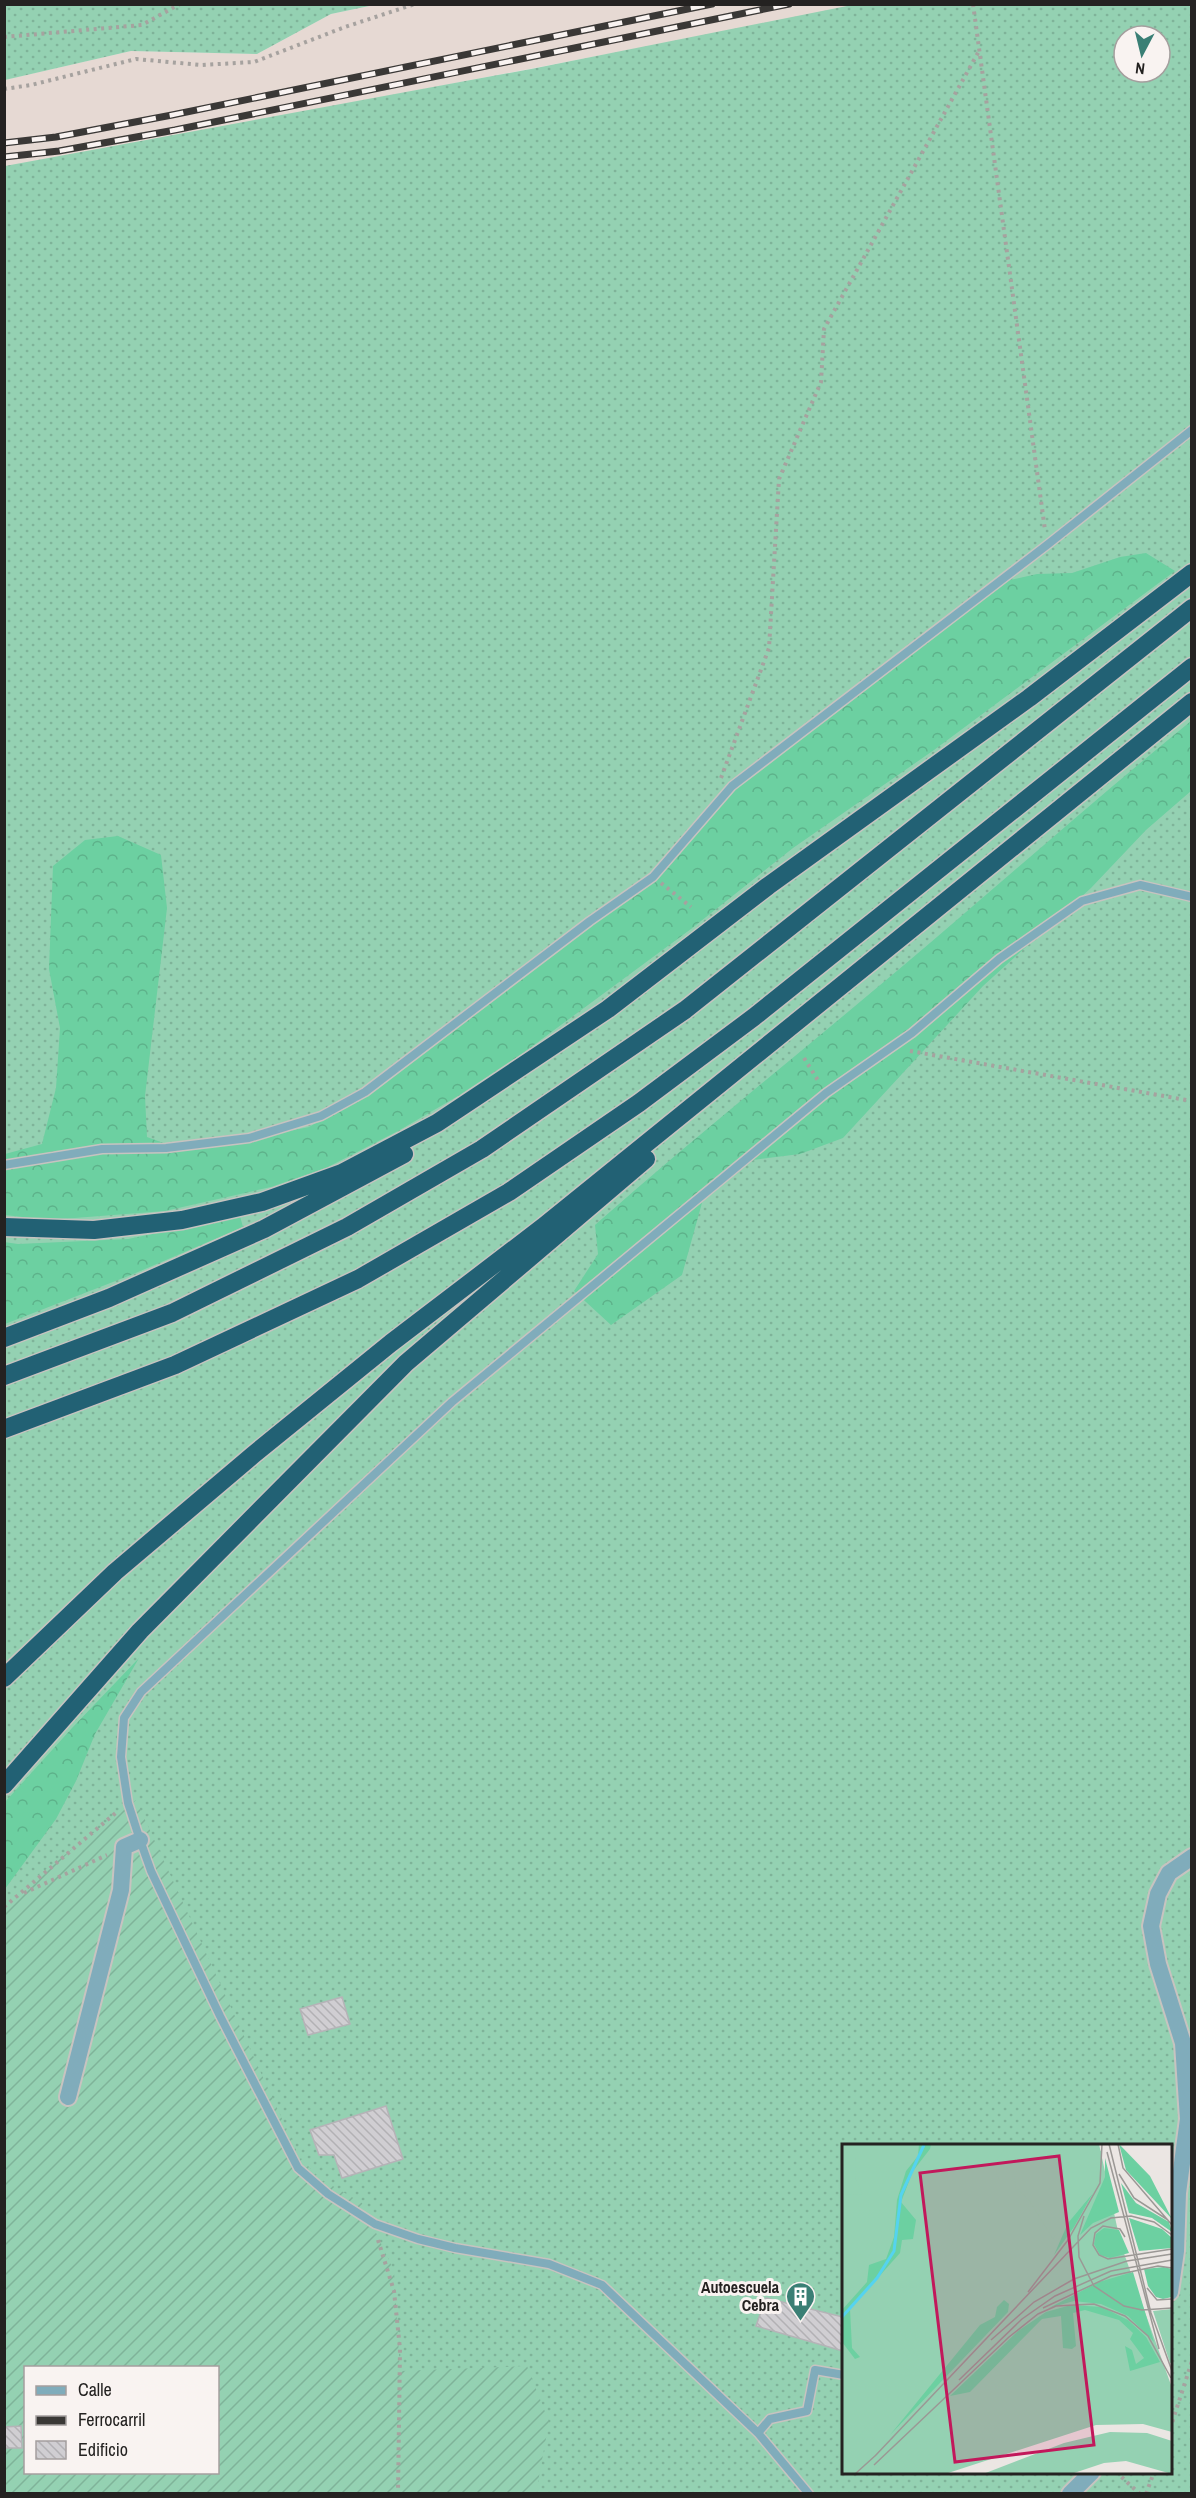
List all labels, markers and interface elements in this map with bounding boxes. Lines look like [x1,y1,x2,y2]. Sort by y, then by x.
north arrow [1112,24,1172,84]
text: N [1134,57,1146,80]
inset map [842,2144,1172,2474]
place label: Autoescuela Cebra [701,2276,780,2316]
building icon: Autoescuela Cebra [784,2280,816,2322]
legend [24,2366,219,2474]
text: Calle [78,2377,112,2402]
text: Ferrocarril [78,2407,145,2432]
text: Edificio [78,2437,128,2462]

